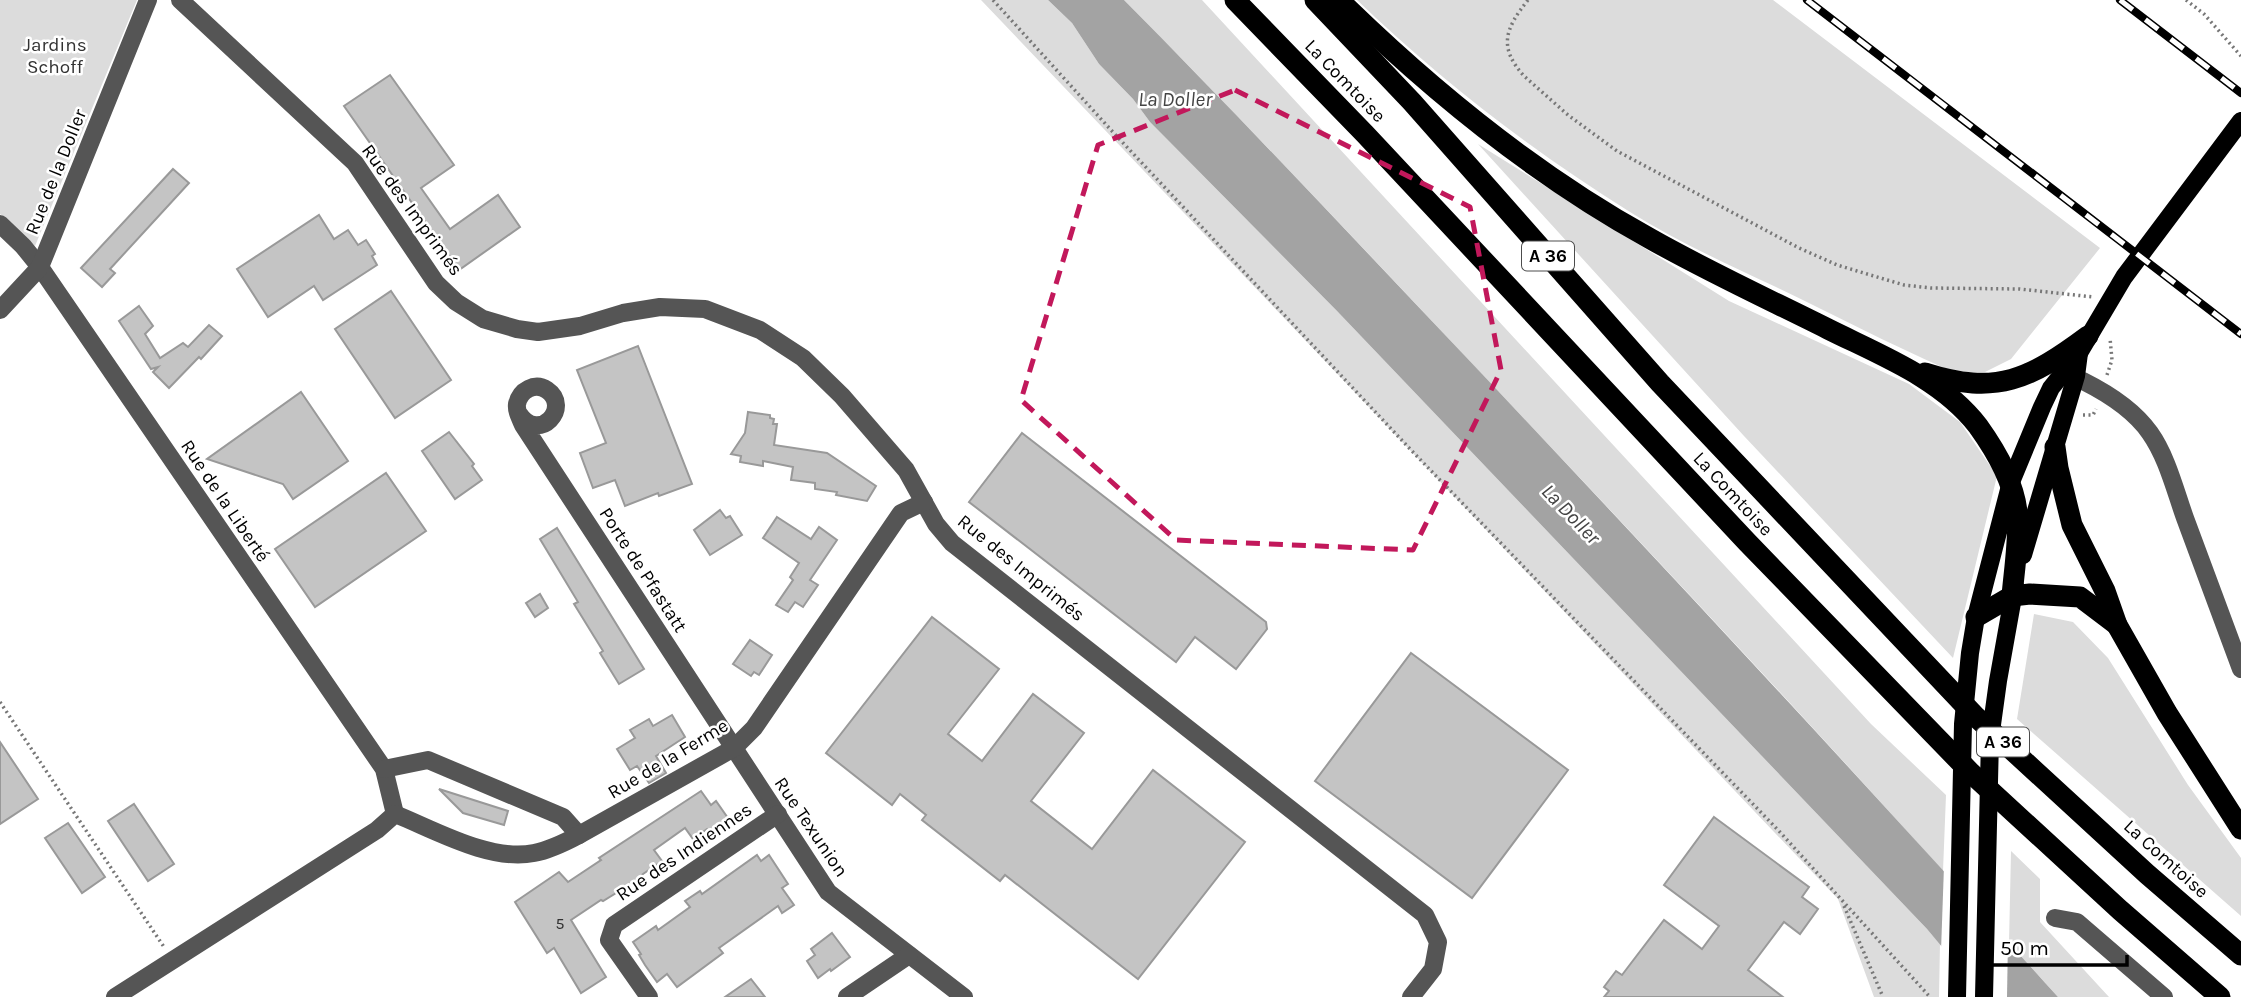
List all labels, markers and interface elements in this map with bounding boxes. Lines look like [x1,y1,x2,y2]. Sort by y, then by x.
park label: Jardins Schoff [23,34,87,78]
street label: La Comtoise [1300,35,1390,127]
water label: La Doller [1138,87,1213,111]
street label: Rue de la Doller [21,106,91,238]
street label: Rue des Imprimés [357,140,467,280]
road number: A 36 [1522,242,1574,270]
street label: Rue de la Liberté [176,436,274,566]
street label: La Comtoise [1689,448,1777,540]
water label: La Doller [1537,479,1606,550]
street label: Porte de Pfastatt [595,504,691,636]
street label: Rue des Imprimés [953,510,1089,626]
street label: Rue de la Ferme [604,714,732,804]
road number: A 36 [1977,728,2029,756]
street label: Rue Texunion [770,773,852,881]
street label: Rue des Indiennes [612,798,756,906]
street label: La Comtoise [2119,815,2213,903]
house number: 5 [555,914,565,933]
scale bar [1989,923,2127,967]
text: 50 m [2000,936,2049,960]

